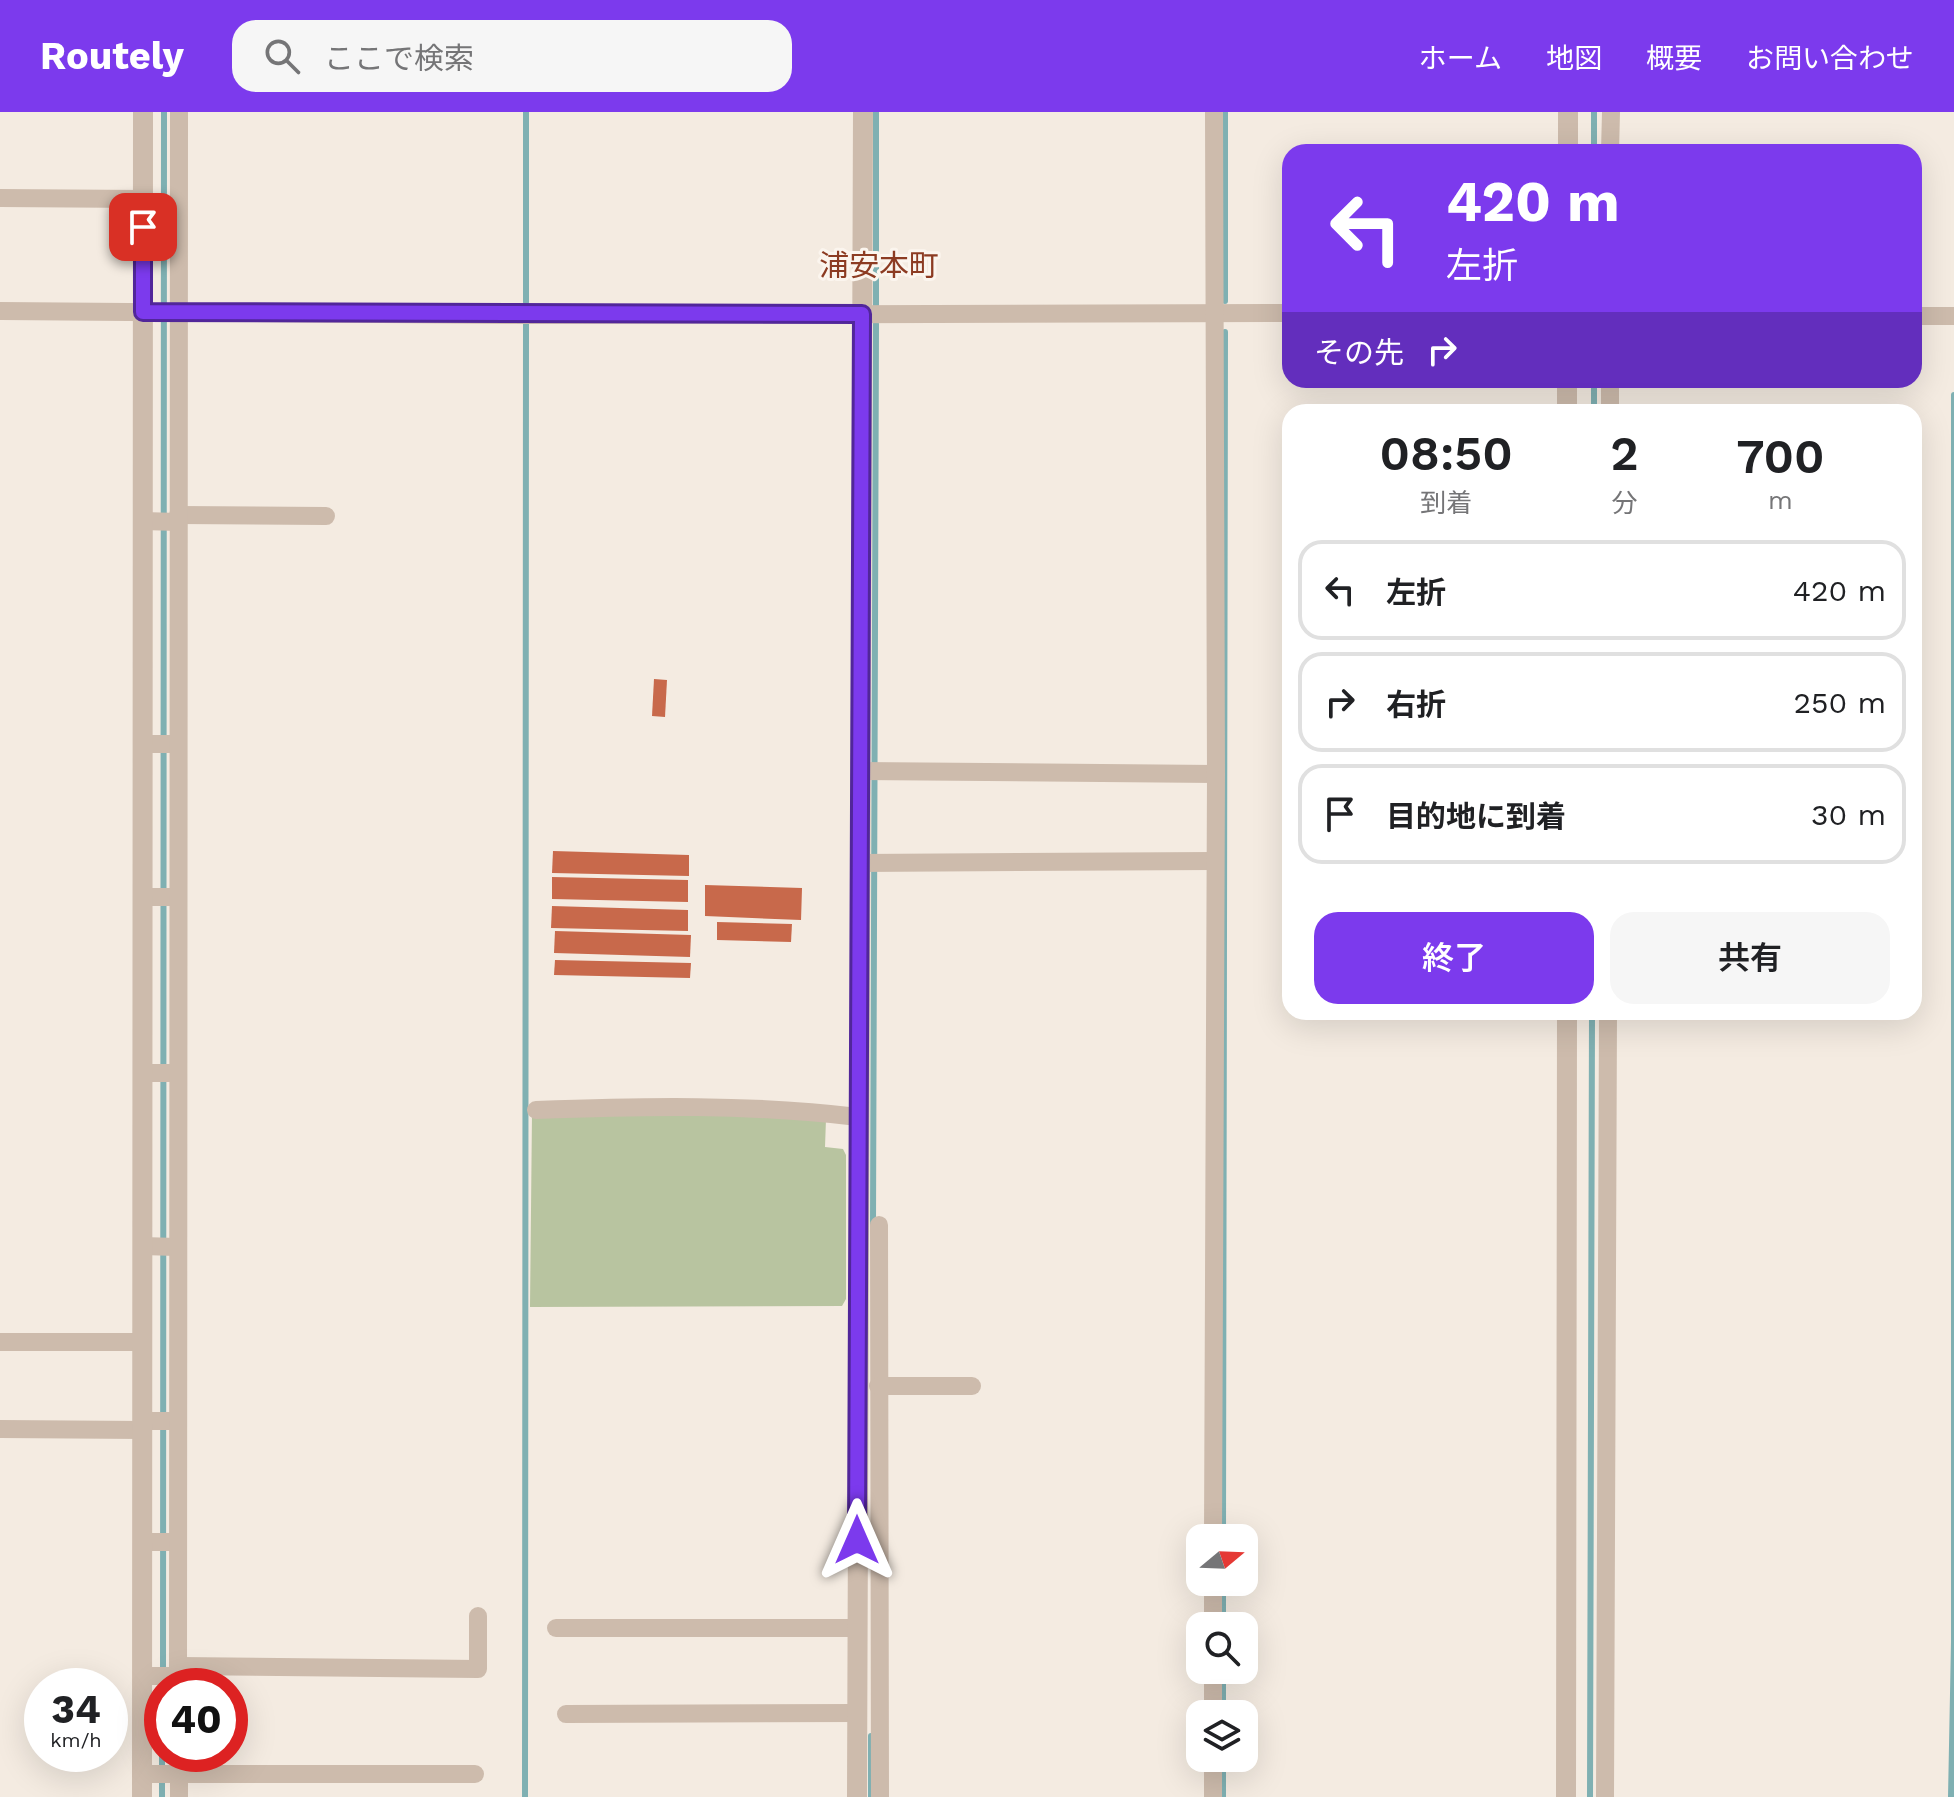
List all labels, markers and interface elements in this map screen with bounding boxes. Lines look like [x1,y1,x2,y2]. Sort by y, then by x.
search box [232,20,792,92]
text: Routely [40,34,184,78]
icon: search [260,34,304,78]
text: ここで検索 [324,41,474,76]
text: ホーム [1419,42,1502,75]
text: 地図 [1546,42,1602,75]
text: 概要 [1646,42,1702,75]
text: お問い合わせ [1746,42,1914,75]
text: 420 m [1446,169,1620,235]
icon: left [1314,176,1418,280]
pin [109,193,177,261]
icon: arrive [121,205,165,249]
text: 左折 [1446,245,1518,287]
district label: 浦安本町 [819,248,939,283]
icon: right [1420,328,1464,372]
text: その先 [1314,335,1404,370]
text: 08:50 [1380,425,1513,482]
text: 2 [1610,425,1639,482]
text: 700 [1736,428,1824,485]
text: m [1768,485,1793,515]
text: 到着 [1420,488,1472,518]
text: 分 [1611,488,1637,518]
icon: left [1318,568,1362,612]
text: 420 m [1793,573,1886,608]
text: 左折 [1386,575,1446,610]
icon: right [1318,680,1362,724]
text: 250 m [1794,685,1886,720]
text: 右折 [1386,687,1446,722]
icon: arrive [1318,792,1362,836]
text: 30 m [1811,797,1886,832]
text: 目的地に到着 [1386,799,1566,834]
button: 終了 [1314,912,1594,1004]
button: 共有 [1610,912,1890,1004]
position arrow [815,1498,899,1582]
north arrow [1186,1524,1258,1596]
map controls [1186,1524,1258,1772]
button: search [1186,1612,1258,1684]
speed limit sign: 40 [144,1668,248,1772]
text: 34 [51,1686,101,1733]
button: layers [1186,1700,1258,1772]
text: km/h [50,1728,102,1752]

